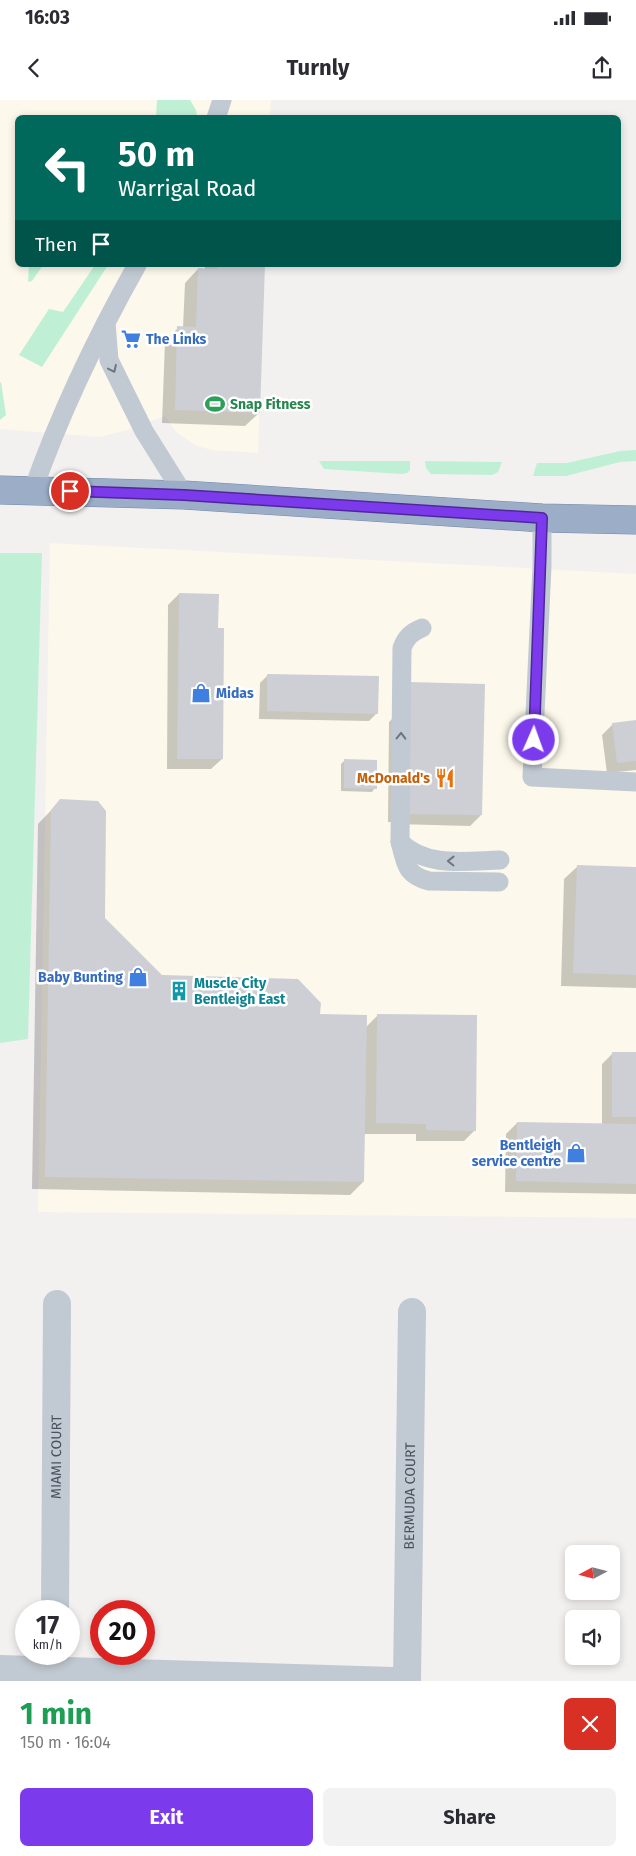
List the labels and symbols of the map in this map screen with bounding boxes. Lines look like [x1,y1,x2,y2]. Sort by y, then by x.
supermarket icon: The Links [120,328,142,350]
place label: The Links [146,331,207,348]
one-way arrow [107,364,118,373]
sports icon: Snap Fitness [204,393,226,415]
place label: Snap Fitness [230,396,311,413]
pin [49,470,91,512]
shop icon: Midas [190,682,212,704]
place label: Midas [216,685,254,702]
position arrow [507,713,559,765]
one-way arrow [396,732,406,740]
restaurant icon: McDonald's [434,767,456,789]
place label: McDonald's [357,770,430,787]
one-way arrow [447,856,454,866]
shop icon: Baby Bunting [127,966,149,988]
place label: Baby Bunting [38,969,123,986]
place label: Muscle City Bentleigh East [194,975,286,1008]
building icon: Muscle City Bentleigh East [168,980,190,1002]
place label: Bentleigh service centre [472,1137,561,1170]
shop icon: Bentleigh service centre [565,1142,587,1164]
street label: MIAMI COURT [48,1414,65,1499]
street label: BERMUDA COURT [401,1441,419,1550]
north arrow [565,1545,620,1600]
speed limit sign: 20 [90,1600,155,1665]

